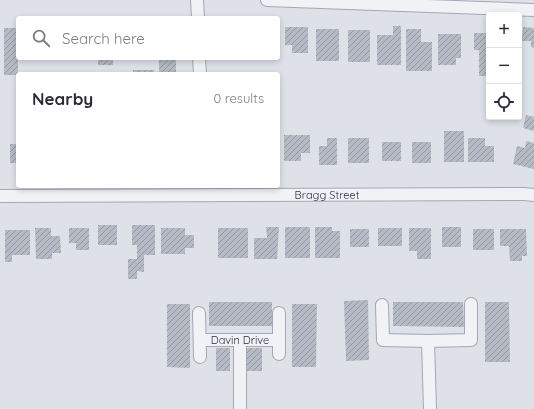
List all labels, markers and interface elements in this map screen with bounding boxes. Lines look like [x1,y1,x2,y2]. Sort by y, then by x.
map controls [486,12,522,120]
button: + [486,12,522,48]
search box [16,16,280,60]
icon: search [30,27,52,49]
text: Search here [62,29,145,48]
button: − [486,48,522,84]
button: locate [486,84,522,120]
text: Nearby [32,88,93,109]
text: 0 results [213,90,264,106]
street label: Bragg Street [295,188,360,202]
street label: Davin Drive [211,333,269,347]

